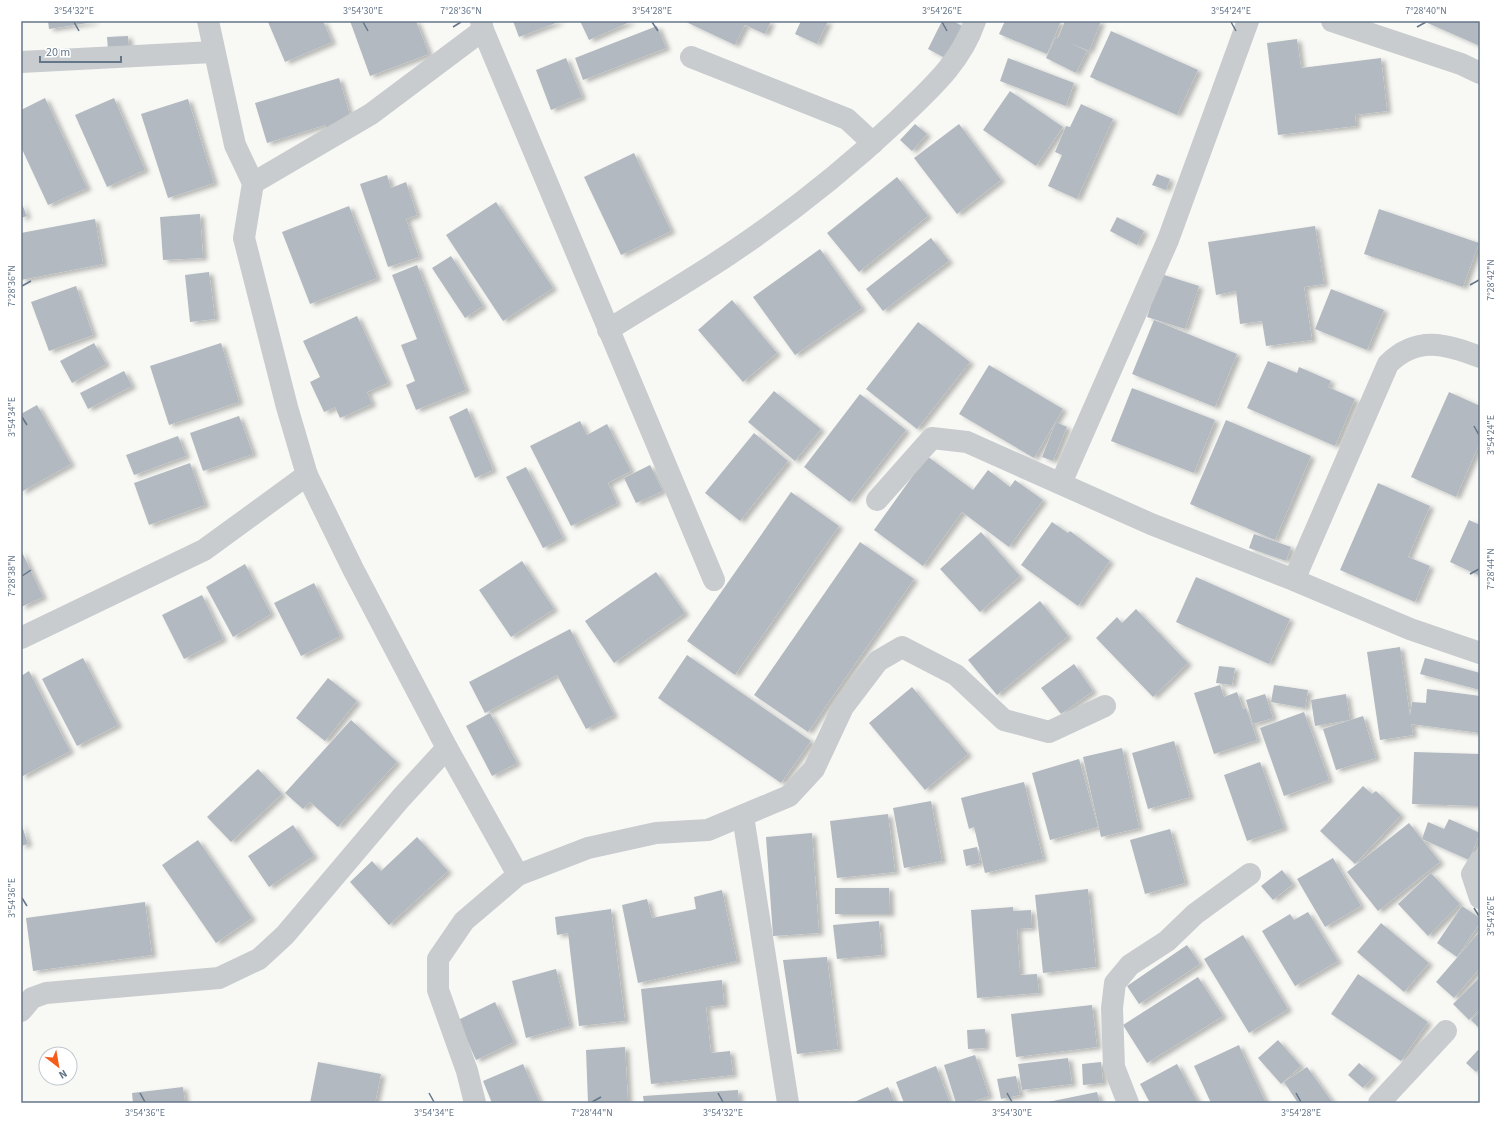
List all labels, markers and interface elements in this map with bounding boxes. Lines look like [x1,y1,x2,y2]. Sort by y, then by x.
text: 3°54'32"E [54,4,94,18]
text: 3°54'30"E [343,4,383,18]
text: 7°28'36"N [440,4,482,18]
text: 3°54'28"E [632,4,672,18]
text: 3°54'26"E [922,4,962,18]
text: 3°54'24"E [1211,4,1251,18]
text: 7°28'40"N [1405,4,1447,18]
scale bar [40,38,121,64]
text: 20 m [46,44,70,61]
text: 7°28'42"N [1484,259,1498,301]
text: 7°28'36"N [5,265,19,307]
text: 3°54'34"E [5,397,19,437]
text: 3°54'24"E [1484,415,1498,455]
text: 7°28'44"N [1484,548,1498,590]
text: 7°28'38"N [5,555,19,597]
text: 3°54'36"E [5,878,19,918]
text: 3°54'26"E [1484,896,1498,936]
north arrow [38,1046,78,1086]
text: N [56,1066,70,1082]
text: 3°54'36"E [125,1106,165,1120]
text: 3°54'34"E [414,1106,454,1120]
text: 7°28'44"N [571,1106,613,1120]
text: 3°54'32"E [703,1106,743,1120]
text: 3°54'30"E [992,1106,1032,1120]
text: 3°54'28"E [1281,1106,1321,1120]

